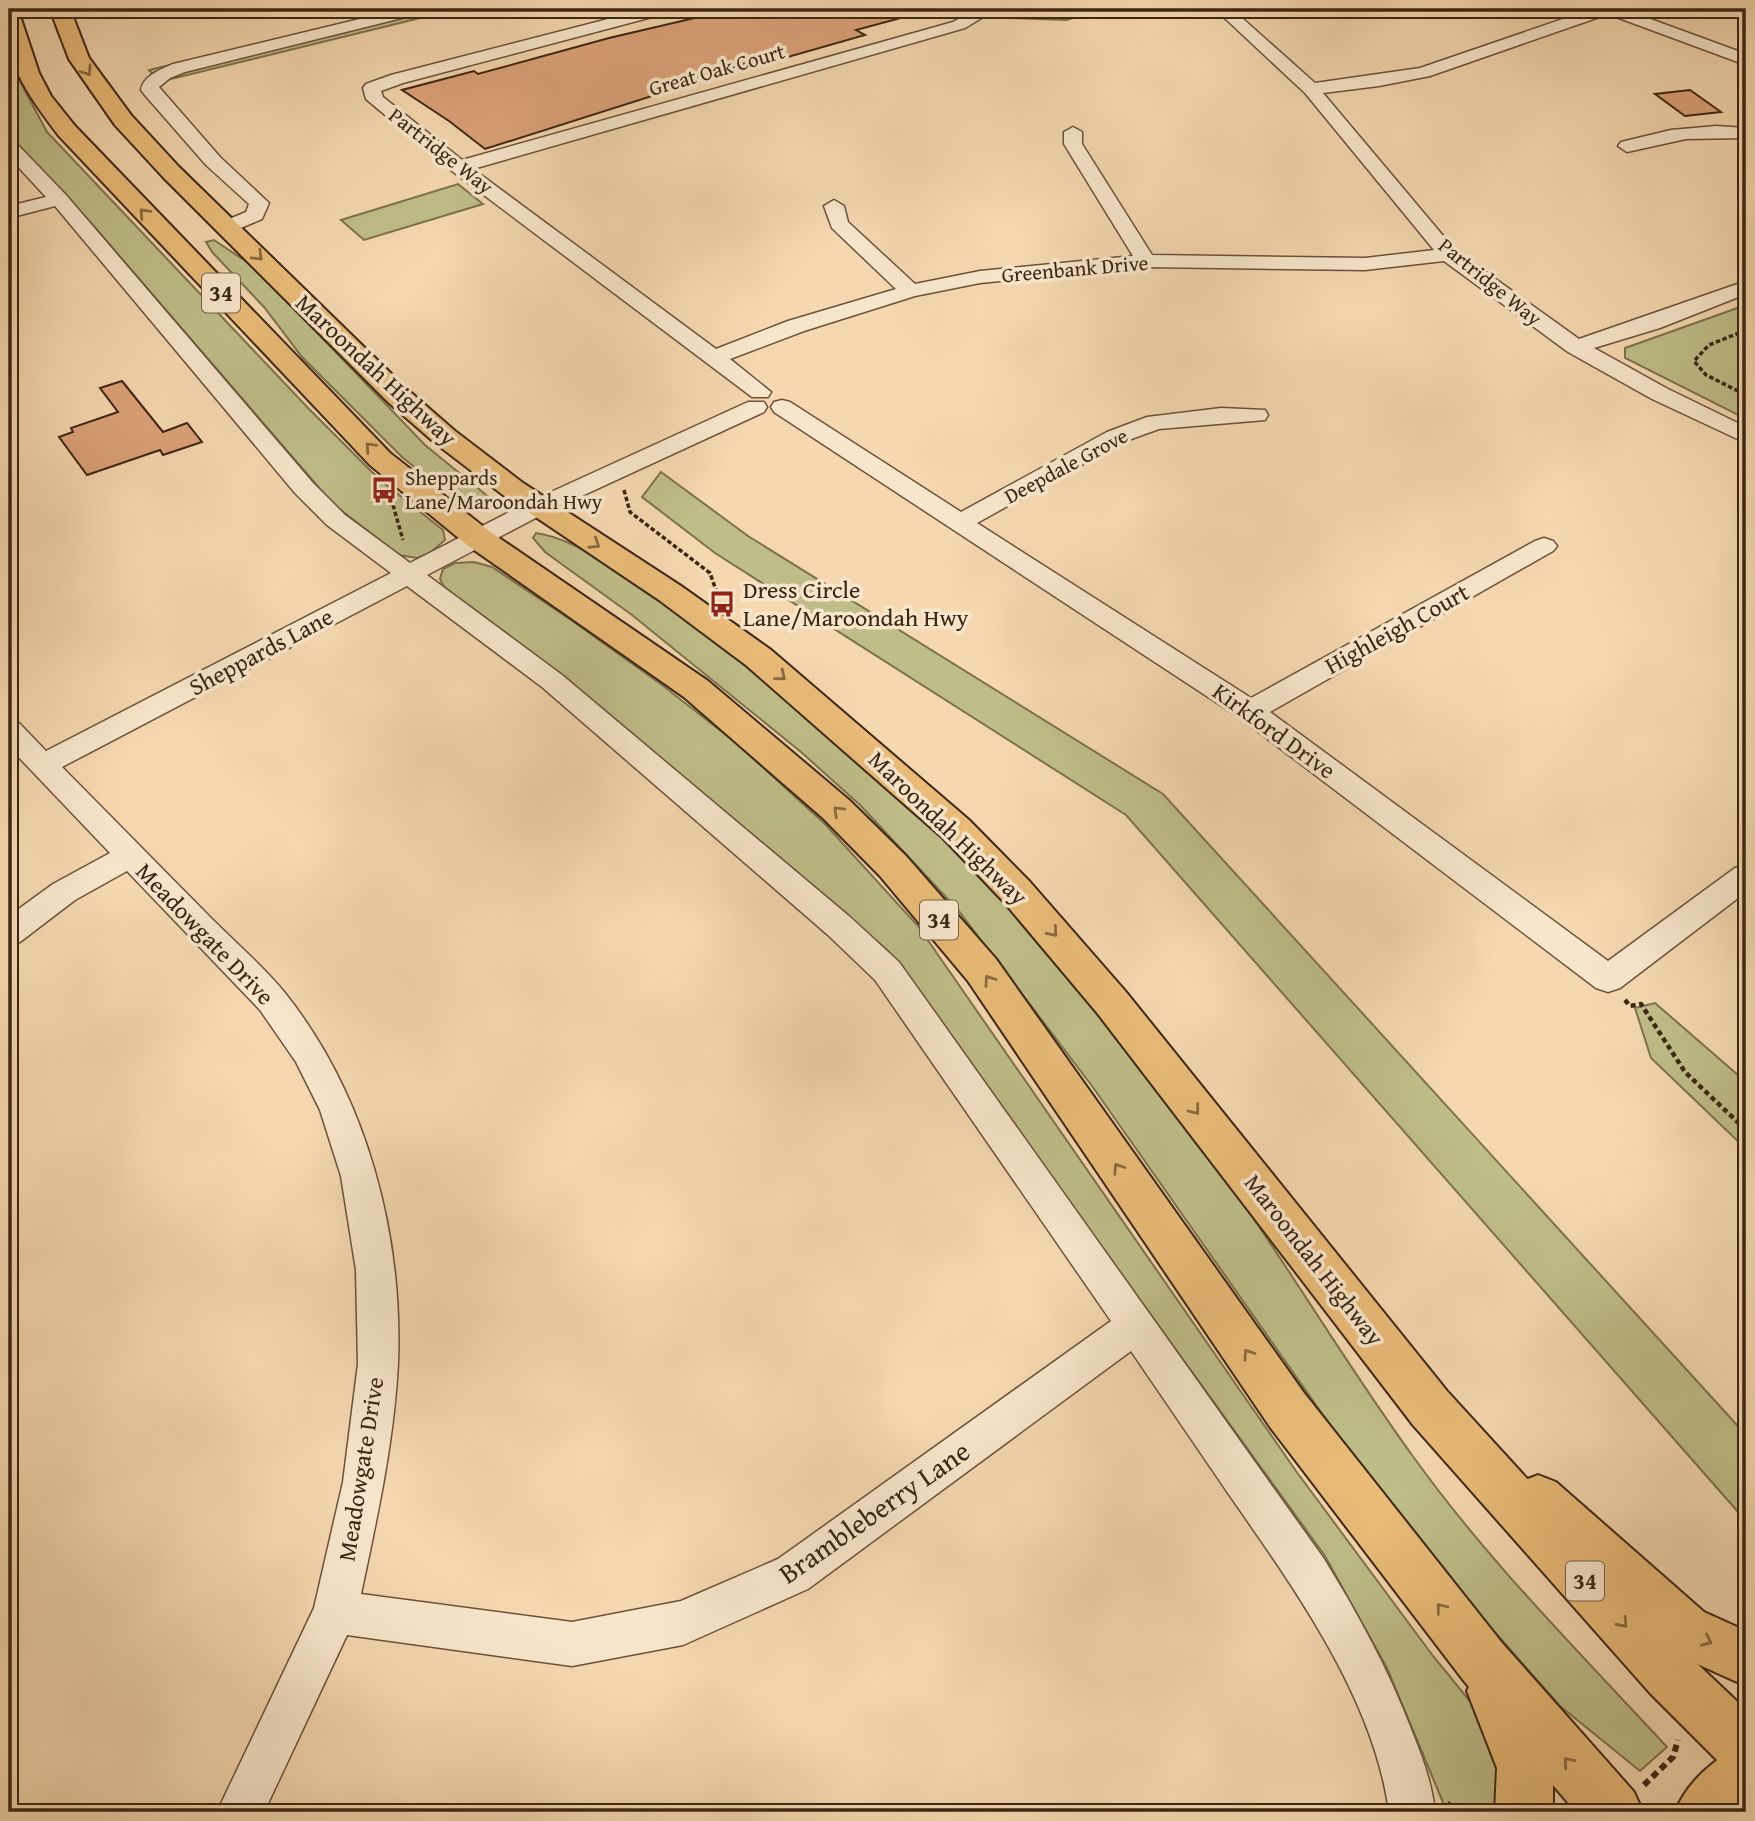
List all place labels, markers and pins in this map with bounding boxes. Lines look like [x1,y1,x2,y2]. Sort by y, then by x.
place label: Sheppards Lane/Maroondah Hwy [405,462,603,517]
bus stop icon: Sheppards Lane/Maroondah Hwy [369,475,399,505]
place label: Dress Circle Lane/Maroondah Hwy [743,572,968,635]
bus stop icon: Dress Circle Lane/Maroondah Hwy [707,589,737,619]

